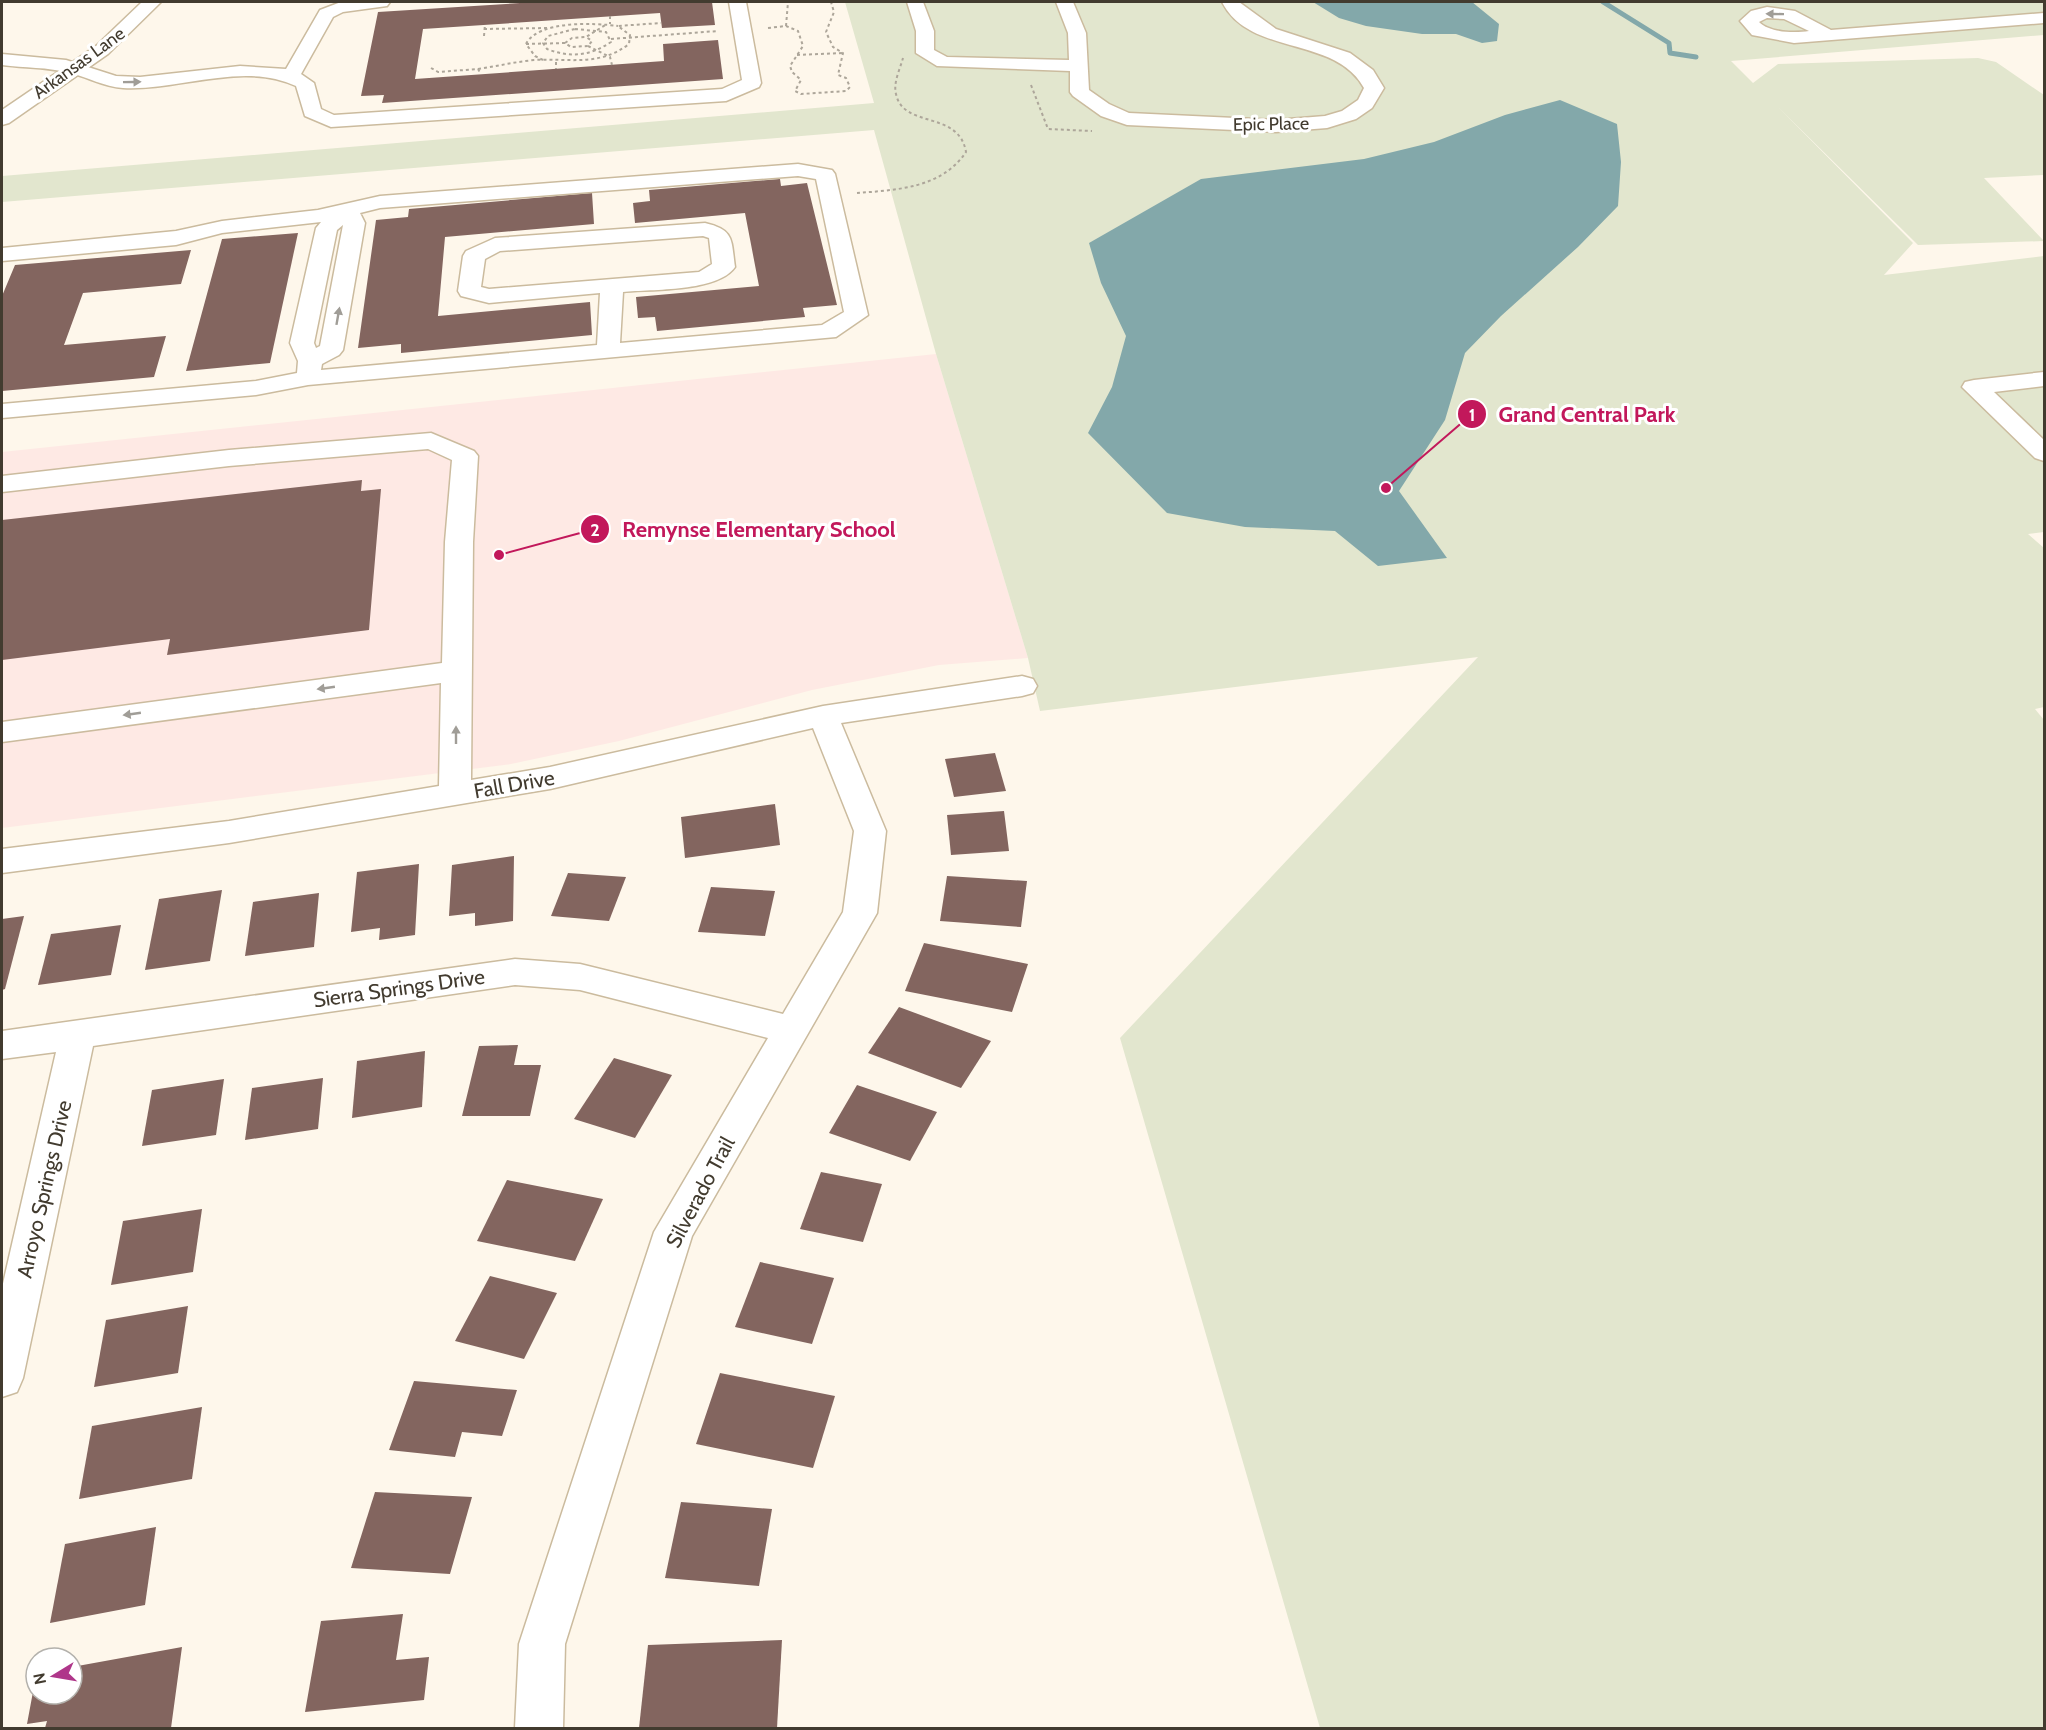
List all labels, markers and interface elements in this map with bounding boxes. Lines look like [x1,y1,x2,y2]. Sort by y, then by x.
one-way arrow [1765,9,1784,18]
street label: Arkansas Lane [29,22,129,104]
one-way arrow [123,77,142,87]
street label: Epic Place [1233,112,1309,136]
one-way arrow [333,307,342,326]
callout: Grand Central Park [1457,394,1688,434]
text: Grand Central Park [1499,401,1676,428]
text: 1 [1469,404,1475,426]
callout: Remynse Elementary School [580,509,907,549]
text: Remynse Elementary School [622,516,896,543]
text: 2 [590,519,600,541]
one-way arrow [316,684,335,693]
one-way arrow [123,710,142,719]
one-way arrow [451,726,461,745]
street label: Fall Drive [472,765,557,803]
street label: Sierra Springs Drive [312,964,487,1012]
street label: Arroyo Springs Drive [11,1097,77,1280]
street label: Silverado Trail [660,1132,740,1252]
north arrow [24,1646,84,1706]
text: N [29,1671,50,1686]

